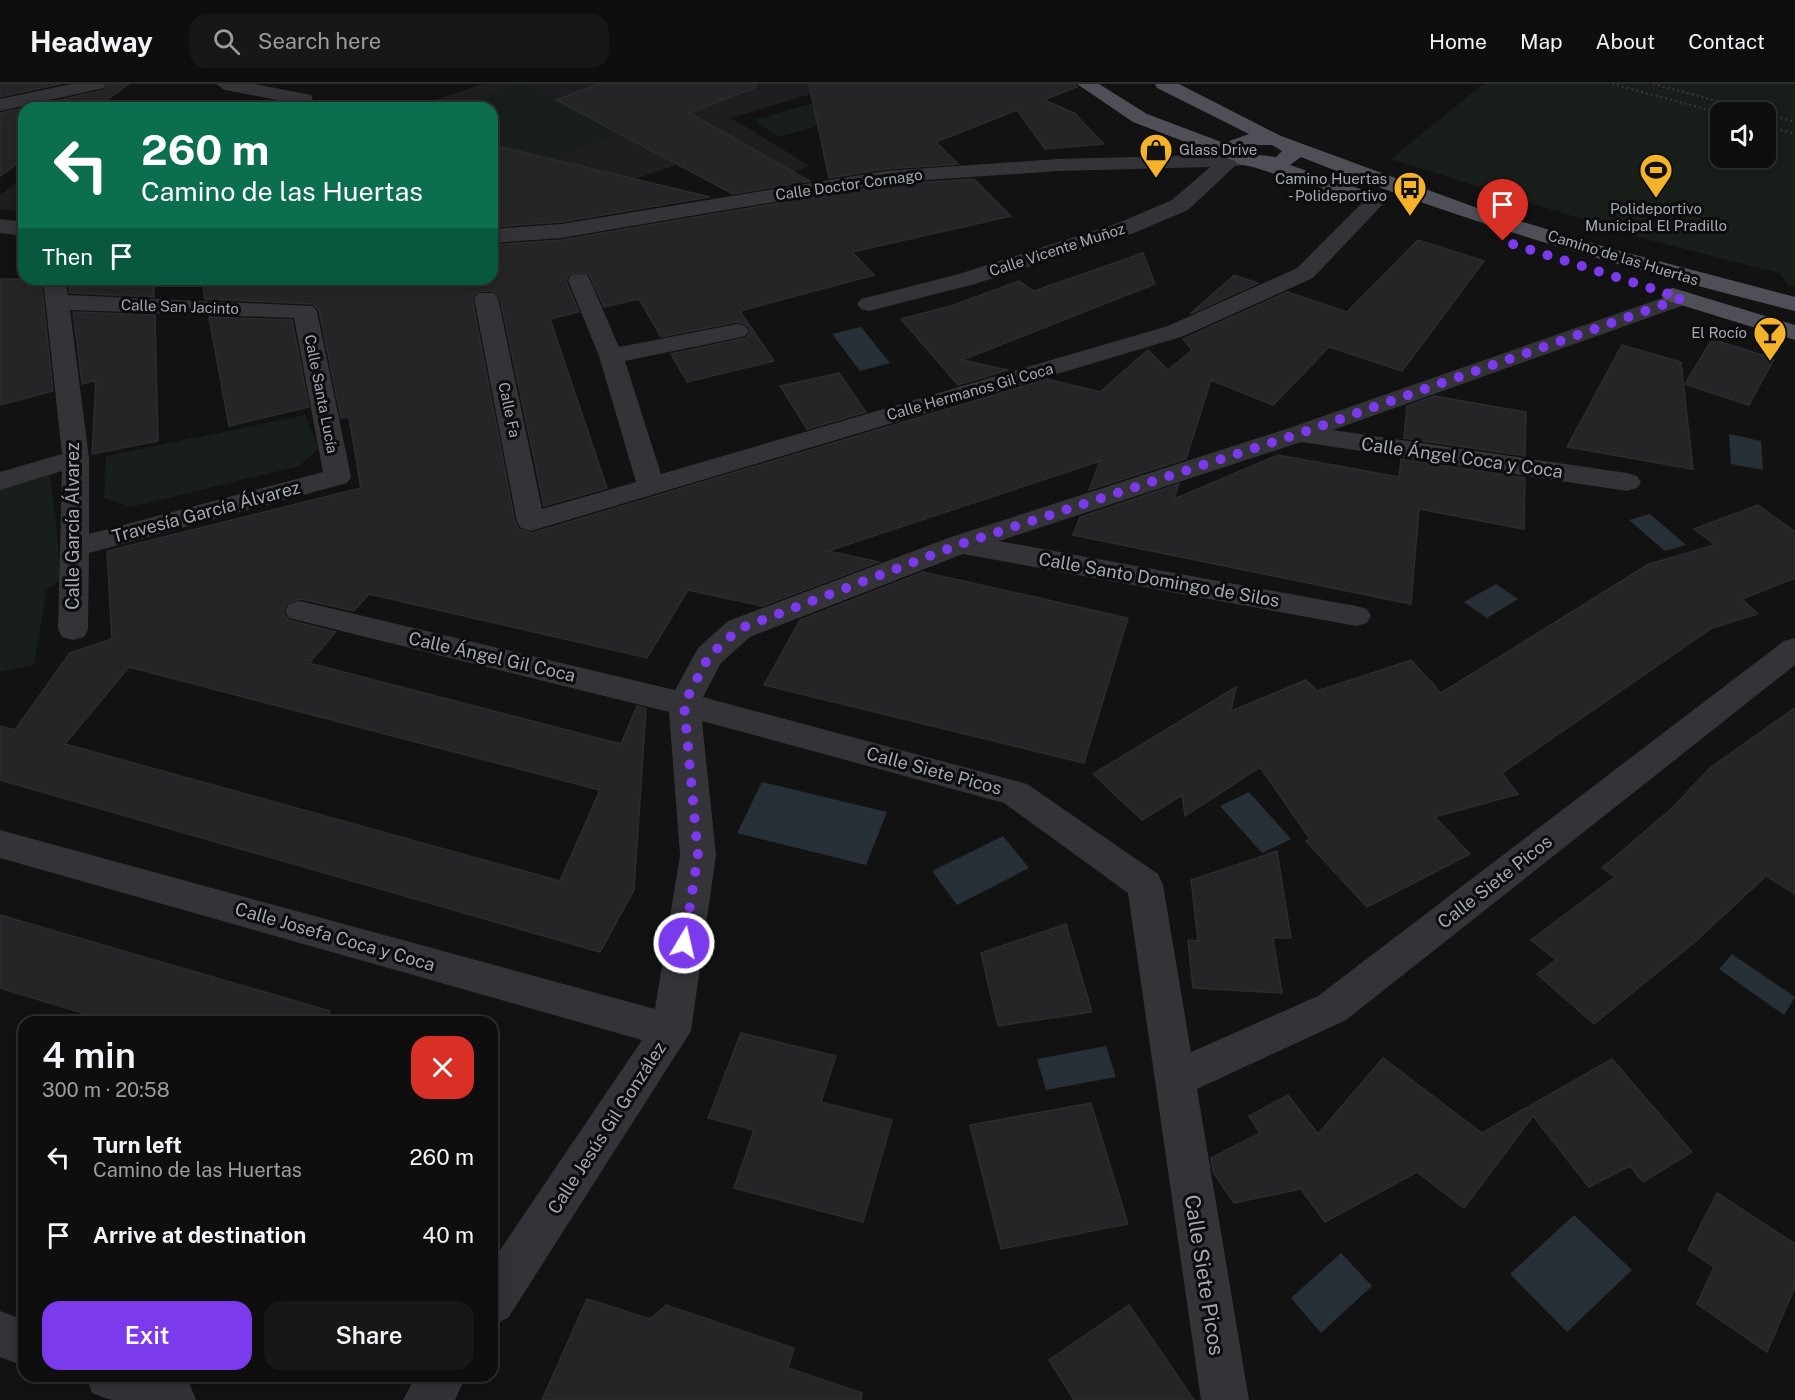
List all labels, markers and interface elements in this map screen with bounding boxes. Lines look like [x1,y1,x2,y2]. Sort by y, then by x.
search box [189,14,609,68]
text: Headway [30,25,153,58]
icon: search [210,25,243,58]
text: Search here [258,28,381,54]
text: Home [1429,29,1487,54]
text: Map [1520,29,1563,54]
text: About [1596,29,1655,54]
text: Contact [1688,29,1765,54]
map controls [1710,102,1776,168]
button: sound [1710,102,1776,168]
text: 260 m [141,125,269,174]
icon: left [42,126,120,204]
shop icon: Glass Drive [1138,132,1174,179]
place label: Glass Drive [1179,141,1257,158]
sports icon: Polideportivo Municipal El Pradillo [1638,152,1674,199]
street label: Calle Doctor Cornago [774,166,924,203]
place label: Camino Huertas - Polideportivo [1275,170,1387,204]
bus stop icon: Camino Huertas - Polideportivo [1392,170,1428,217]
text: Camino de las Huertas [141,175,423,207]
pin [1477,179,1528,241]
icon: arrive [1486,188,1519,221]
place label: Polideportivo Municipal El Pradillo [1585,200,1727,234]
street label: Calle Vicente Muñoz [987,220,1127,279]
street label: Camino de las Huertas [1546,227,1701,289]
icon: arrive [105,240,138,273]
text: Then [42,244,93,270]
street label: Calle San Jacinto [121,296,239,317]
bar icon: El Rocío [1752,315,1788,362]
place label: El Rocío [1691,324,1747,341]
street label: Calle Santa Lucía [302,333,341,455]
street label: Calle Hermanos Gil Coca [885,360,1055,423]
street label: Calle Fa [495,381,524,439]
street label: Calle Ángel Coca y Coca [1360,432,1564,482]
street label: Calle García Álvarez [61,442,83,610]
street label: Travesía García Álvarez [109,475,302,547]
street label: Calle Santo Domingo de Silos [1037,548,1281,611]
street label: Calle Ángel Gil Coca [407,626,578,686]
street label: Calle Siete Picos [864,742,1004,799]
street label: Calle Siete Picos [1433,830,1556,933]
street label: Calle Josefa Coca y Coca [233,898,438,975]
position arrow [652,911,716,975]
text: 4 min [42,1034,136,1076]
button: close [411,1036,474,1099]
street label: Calle Jesús Gil González [543,1038,670,1218]
text: 300 m · 20:58 [42,1078,170,1102]
text: Turn left [93,1132,182,1158]
icon: left [42,1141,75,1174]
text: 260 m [409,1144,474,1170]
text: Camino de las Huertas [93,1158,302,1182]
street label: Calle Siete Picos [1179,1193,1230,1357]
icon: arrive [42,1219,75,1252]
text: Arrive at destination [93,1222,306,1248]
text: 40 m [422,1222,474,1248]
button: Exit [42,1301,252,1370]
button: Share [264,1301,474,1370]

